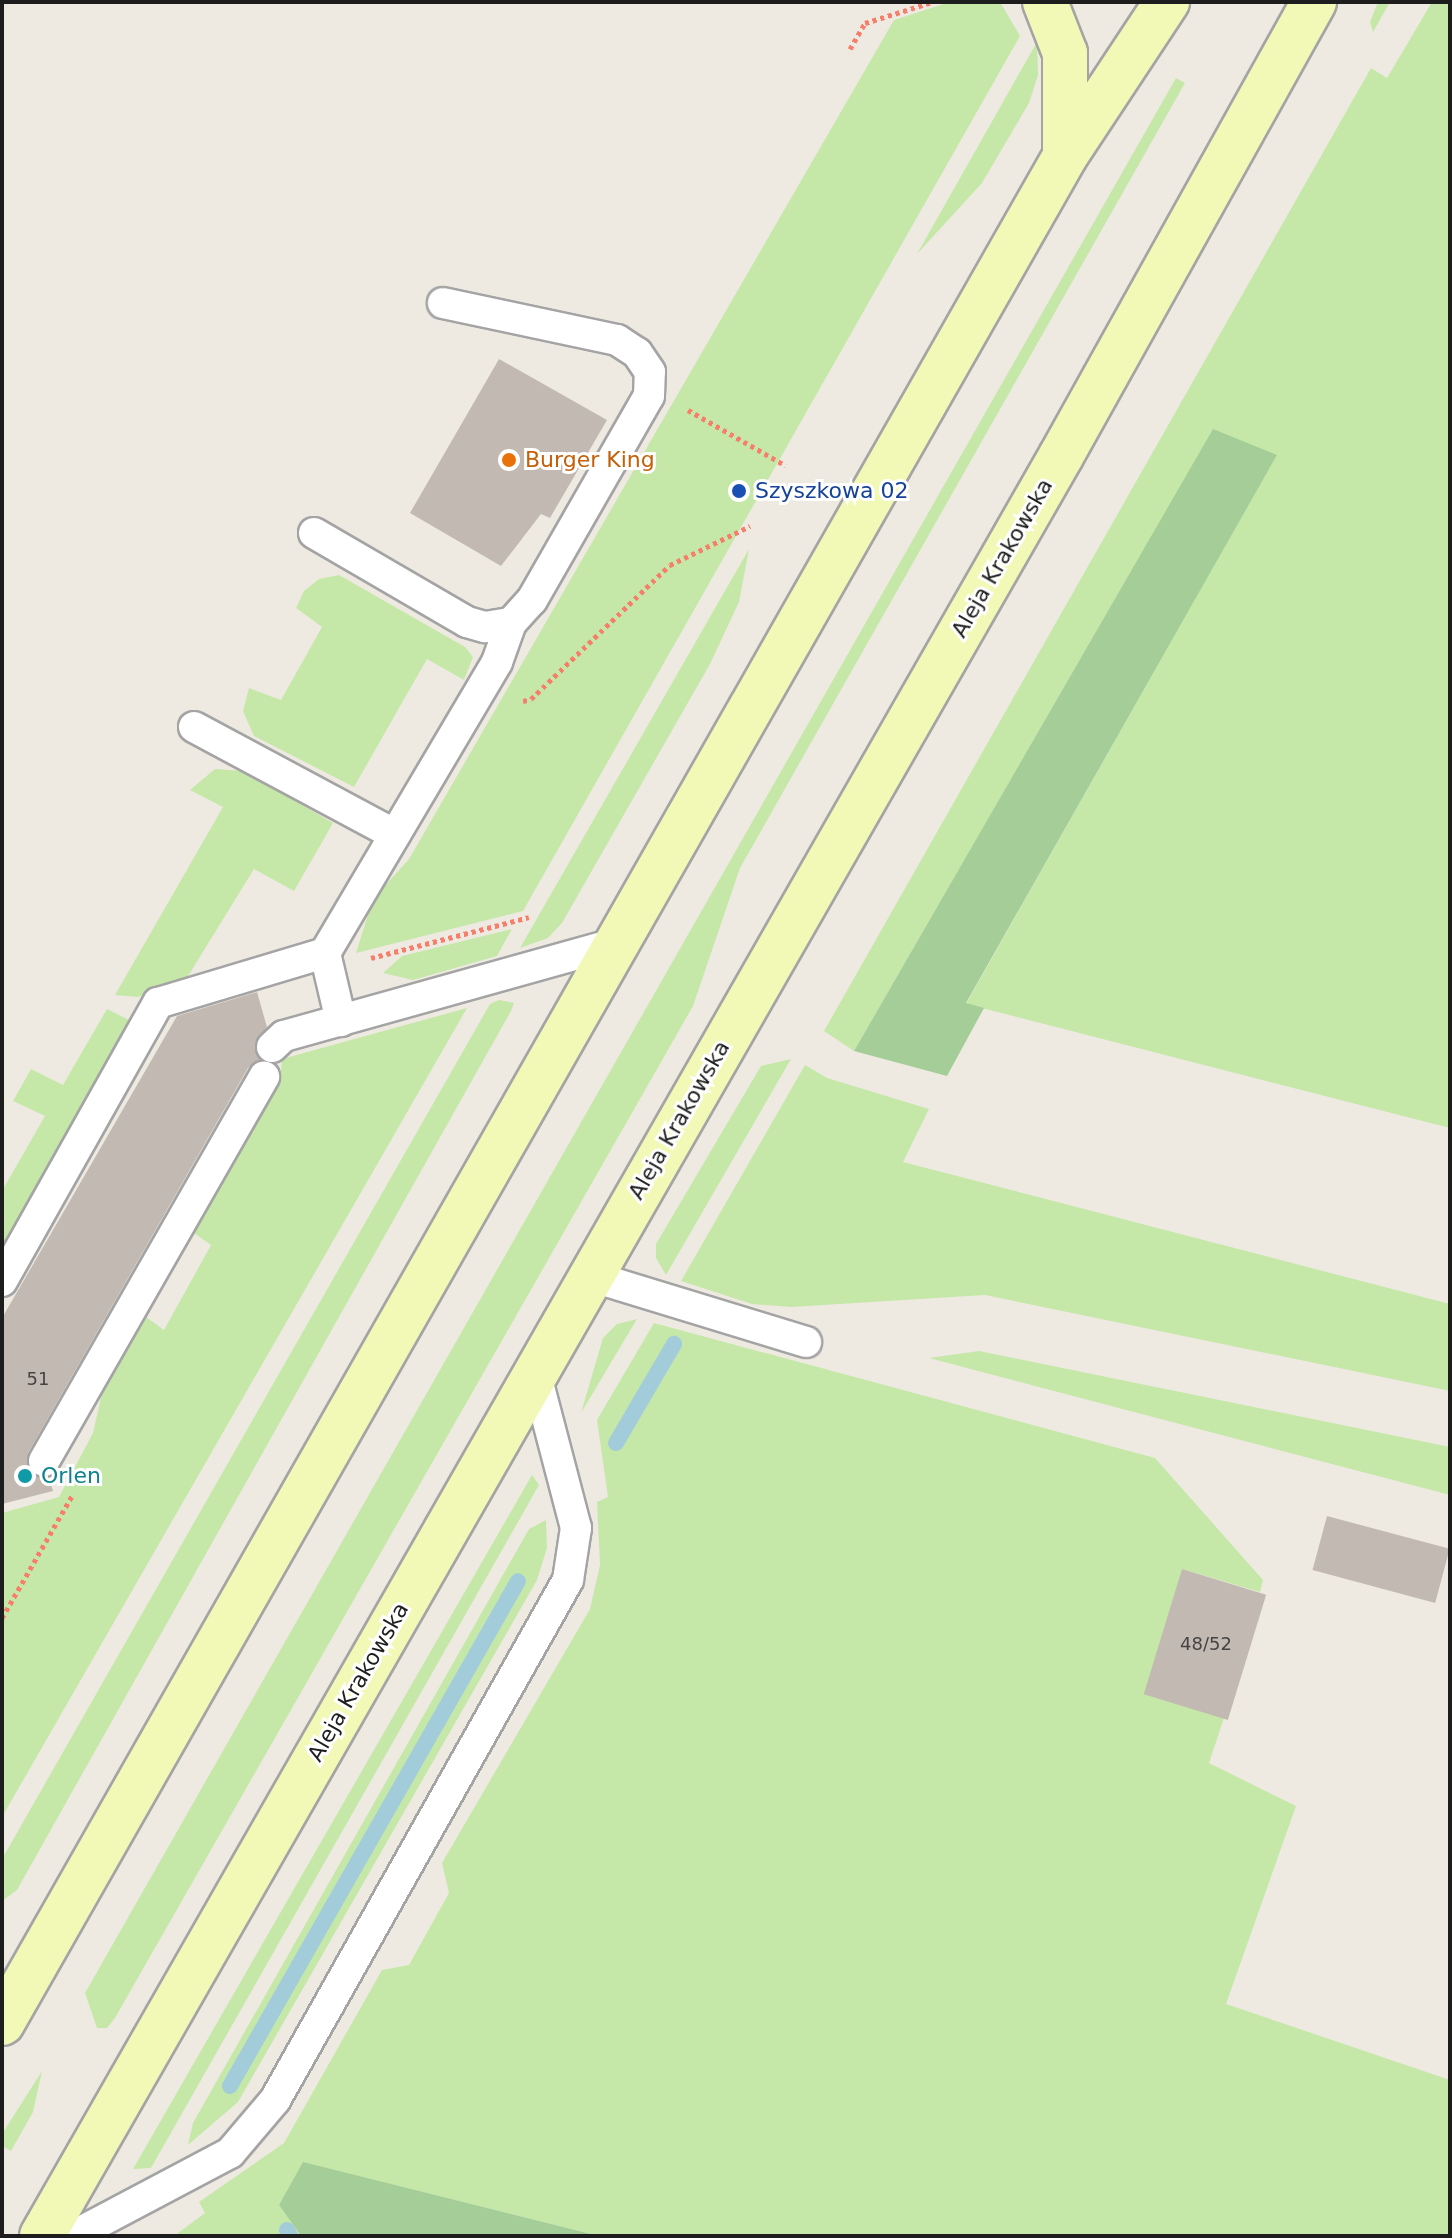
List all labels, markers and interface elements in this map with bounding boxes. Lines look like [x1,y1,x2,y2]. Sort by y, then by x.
place label: Burger King [525,447,655,473]
marker: Burger King [500,451,518,469]
street label: Aleja Krakowska [946,474,1058,642]
place label: Szyszkowa 02 [755,478,908,504]
marker: Szyszkowa 02 [730,482,748,500]
street label: Aleja Krakowska [623,1036,735,1204]
house number: 51 [27,1368,49,1390]
place label: Orlen [41,1463,101,1489]
marker: Orlen [16,1467,34,1485]
street label: Aleja Krakowska [302,1598,414,1766]
house number: 48/52 [1180,1633,1232,1655]

